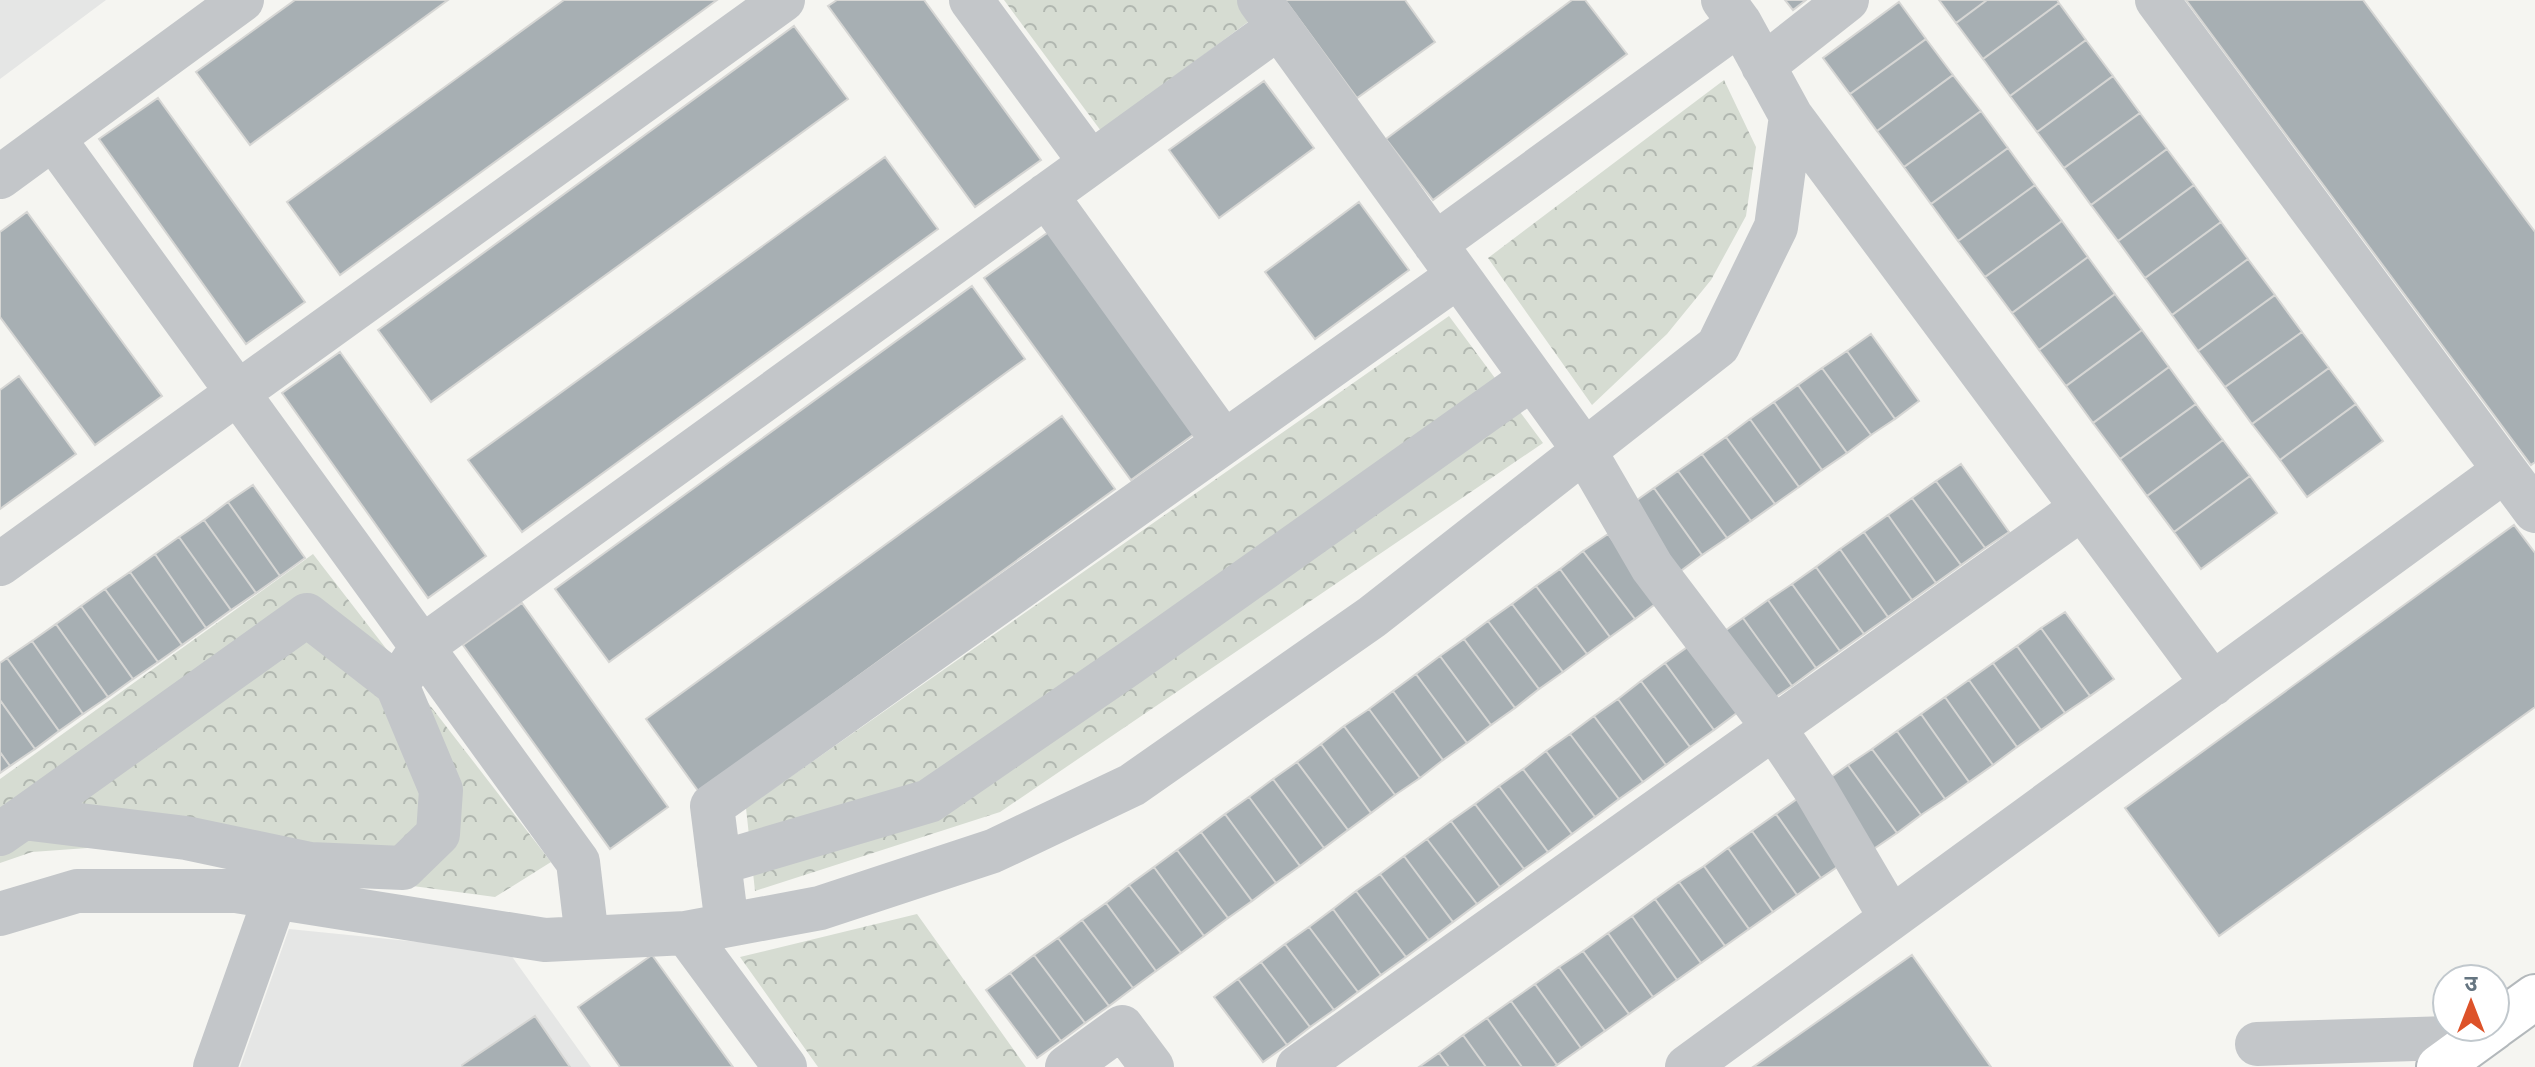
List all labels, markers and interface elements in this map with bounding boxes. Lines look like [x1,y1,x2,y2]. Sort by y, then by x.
north arrow [2431,963,2511,1043]
text: उ [2465,970,2479,996]

